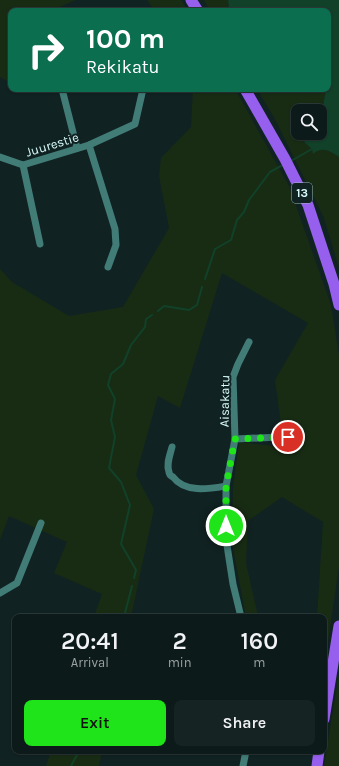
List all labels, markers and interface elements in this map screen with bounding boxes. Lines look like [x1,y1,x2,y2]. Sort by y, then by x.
text: 100 m [86,22,165,55]
icon: right [20,24,72,76]
text: Rekikatu [86,56,160,78]
map controls [291,104,327,140]
button: search [291,104,327,140]
street label: Juurestie [24,129,81,160]
road number: 13 [292,183,312,203]
street label: Aisakatu [217,375,232,427]
pin [271,420,305,454]
icon: arrive [277,426,299,448]
position arrow [205,505,247,547]
text: 20:41 [61,627,119,655]
text: 2 [172,627,187,655]
text: 160 [240,627,278,655]
text: Arrival [71,655,109,670]
text: min [168,655,192,670]
text: m [253,655,265,670]
button: Exit [24,700,166,746]
button: Share [174,700,315,746]

